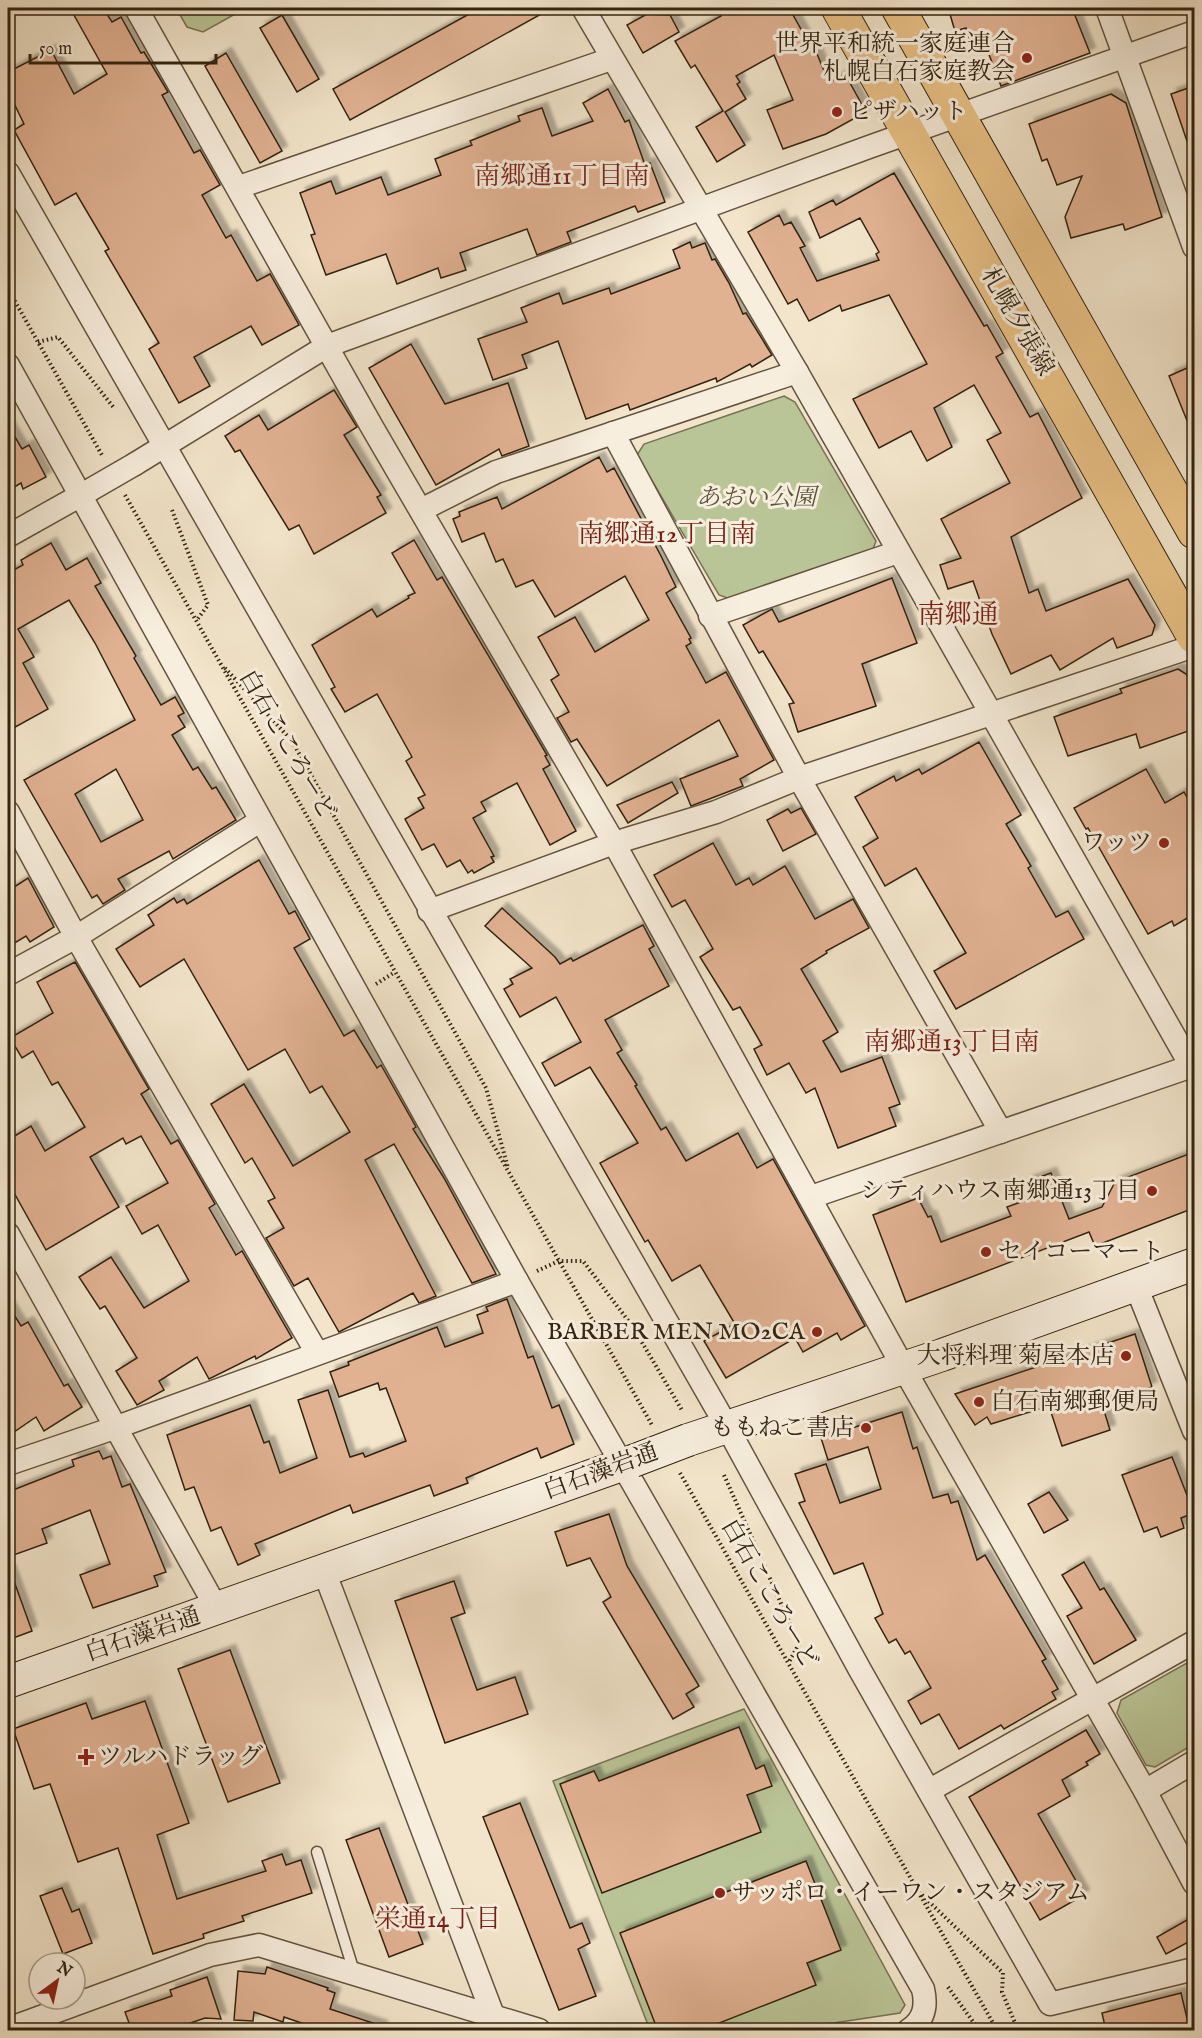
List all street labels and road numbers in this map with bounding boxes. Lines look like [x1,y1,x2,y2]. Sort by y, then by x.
street label: 札幌夕張線 [974,262,1060,382]
street label: 白石こころーど [232,665,342,825]
street label: 白石藻岩通 [539,1437,663,1507]
street label: 白石こころーど [714,1514,824,1674]
street label: 白石藻岩通 [81,1601,205,1669]

